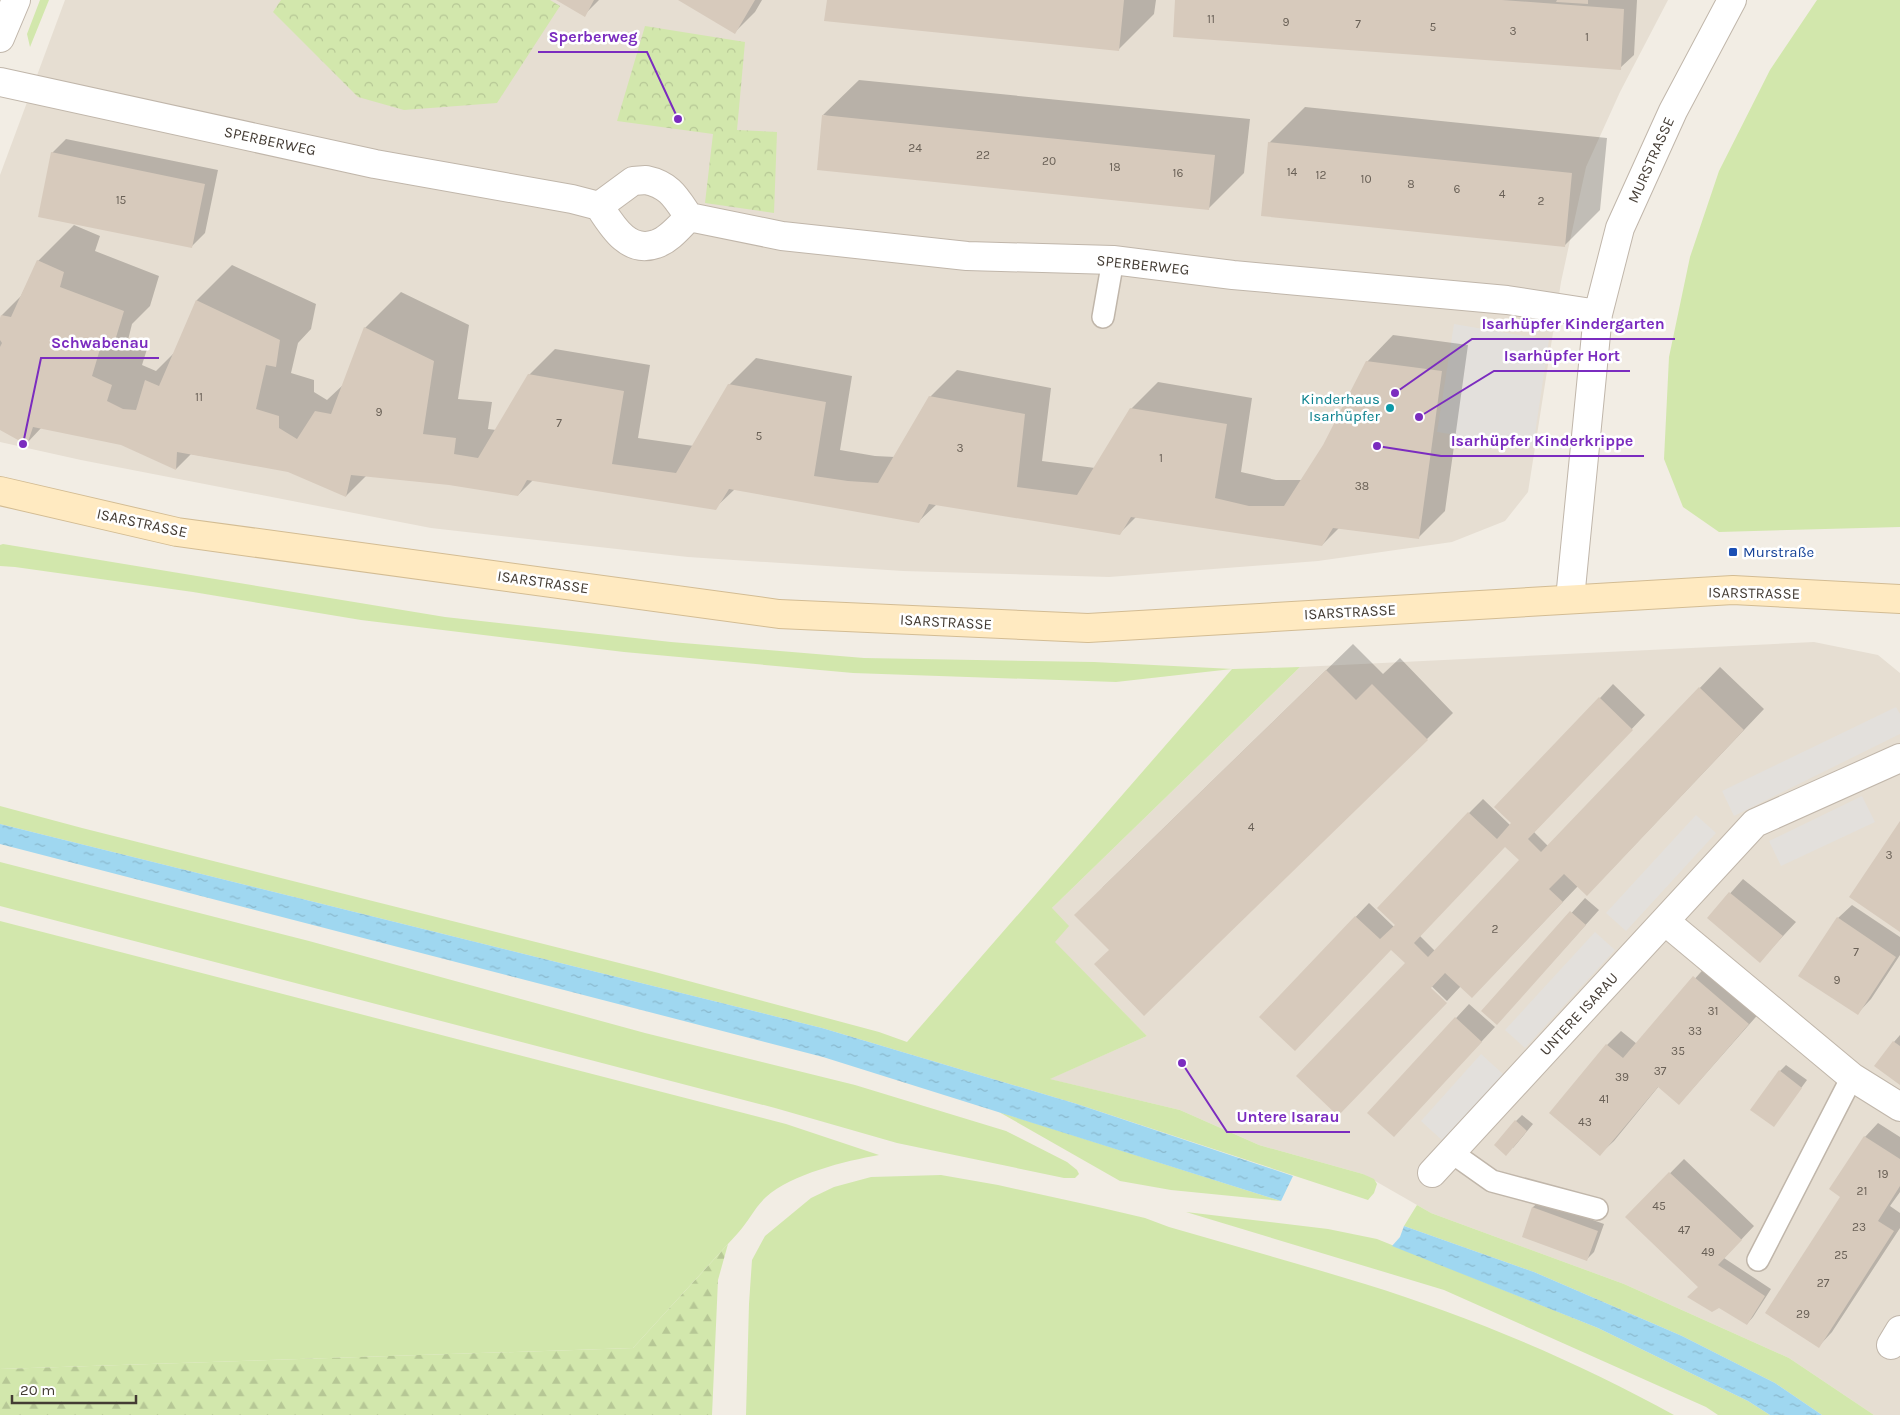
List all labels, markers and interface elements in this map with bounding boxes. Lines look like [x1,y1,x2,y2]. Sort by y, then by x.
house number: 11 [1207,12,1215,26]
house number: 9 [1283,15,1290,29]
house number: 7 [1355,17,1361,31]
house number: 5 [1430,20,1437,34]
callout: Sperberweg [538,21,647,52]
house number: 3 [1509,24,1517,38]
text: Sperberweg [548,27,638,46]
house number: 1 [1585,30,1589,44]
street label: MURSTRASSE [1624,114,1678,206]
street label: SPERBERWEG [222,122,318,160]
house number: 24 [908,141,922,155]
house number: 22 [976,148,990,162]
house number: 20 [1042,154,1056,168]
house number: 18 [1109,160,1121,174]
house number: 14 [1287,165,1298,179]
house number: 16 [1173,166,1184,180]
house number: 12 [1316,168,1327,182]
house number: 10 [1360,172,1372,186]
house number: 8 [1407,177,1415,191]
house number: 6 [1454,182,1461,196]
house number: 4 [1499,187,1506,201]
house number: 15 [116,193,127,207]
house number: 2 [1538,194,1545,208]
street label: SPERBERWEG [1096,251,1190,279]
callout: Isarhüpfer Kindergarten [1472,308,1675,339]
text: Isarhüpfer Kindergarten [1481,314,1665,333]
callout: Schwabenau [41,327,159,358]
text: Schwabenau [51,333,149,352]
callout: Isarhüpfer Hort [1494,340,1630,371]
text: Isarhüpfer Hort [1504,346,1620,365]
house number: 11 [195,390,203,404]
place label: Kinderhaus Isarhüpfer [1301,390,1381,425]
marker: Kinderhaus Isarhüpfer [1384,402,1396,414]
house number: 9 [376,405,383,419]
house number: 7 [556,416,562,430]
callout: Isarhüpfer Kinderkrippe [1441,425,1644,456]
house number: 5 [756,429,763,443]
text: Isarhüpfer Kinderkrippe [1451,431,1633,450]
house number: 3 [956,441,964,455]
house number: 1 [1159,451,1163,465]
house number: 38 [1355,479,1369,493]
street label: ISARSTRASSE [95,505,189,541]
place label: Murstraße [1743,543,1814,561]
marker: Murstraße [1727,546,1739,558]
street label: ISARSTRASSE [496,567,590,597]
street label: ISARSTRASSE [1708,583,1800,603]
street label: ISARSTRASSE [1304,601,1396,623]
street label: ISARSTRASSE [900,611,992,633]
house number: 4 [1248,820,1255,834]
house number: 3 [1885,848,1893,862]
house number: 2 [1492,922,1499,936]
house number: 7 [1853,945,1859,959]
street label: UNTERE ISARAU [1536,969,1622,1059]
house number: 9 [1834,973,1841,987]
house number: 31 [1707,1004,1719,1018]
house number: 33 [1688,1024,1702,1038]
house number: 35 [1671,1044,1685,1058]
house number: 37 [1654,1064,1667,1078]
house number: 39 [1615,1070,1629,1084]
house number: 41 [1599,1092,1609,1106]
callout: Untere Isarau [1227,1101,1350,1132]
text: Untere Isarau [1237,1107,1339,1126]
house number: 43 [1578,1115,1592,1129]
house number: 19 [1878,1167,1888,1181]
house number: 21 [1857,1184,1867,1198]
house number: 45 [1652,1199,1666,1213]
house number: 23 [1852,1220,1866,1234]
house number: 47 [1678,1223,1691,1237]
house number: 49 [1701,1245,1715,1259]
house number: 25 [1834,1248,1848,1262]
house number: 27 [1817,1276,1830,1290]
house number: 29 [1796,1307,1810,1321]
scale bar [12,1372,136,1404]
text: 20 m [20,1381,55,1399]

